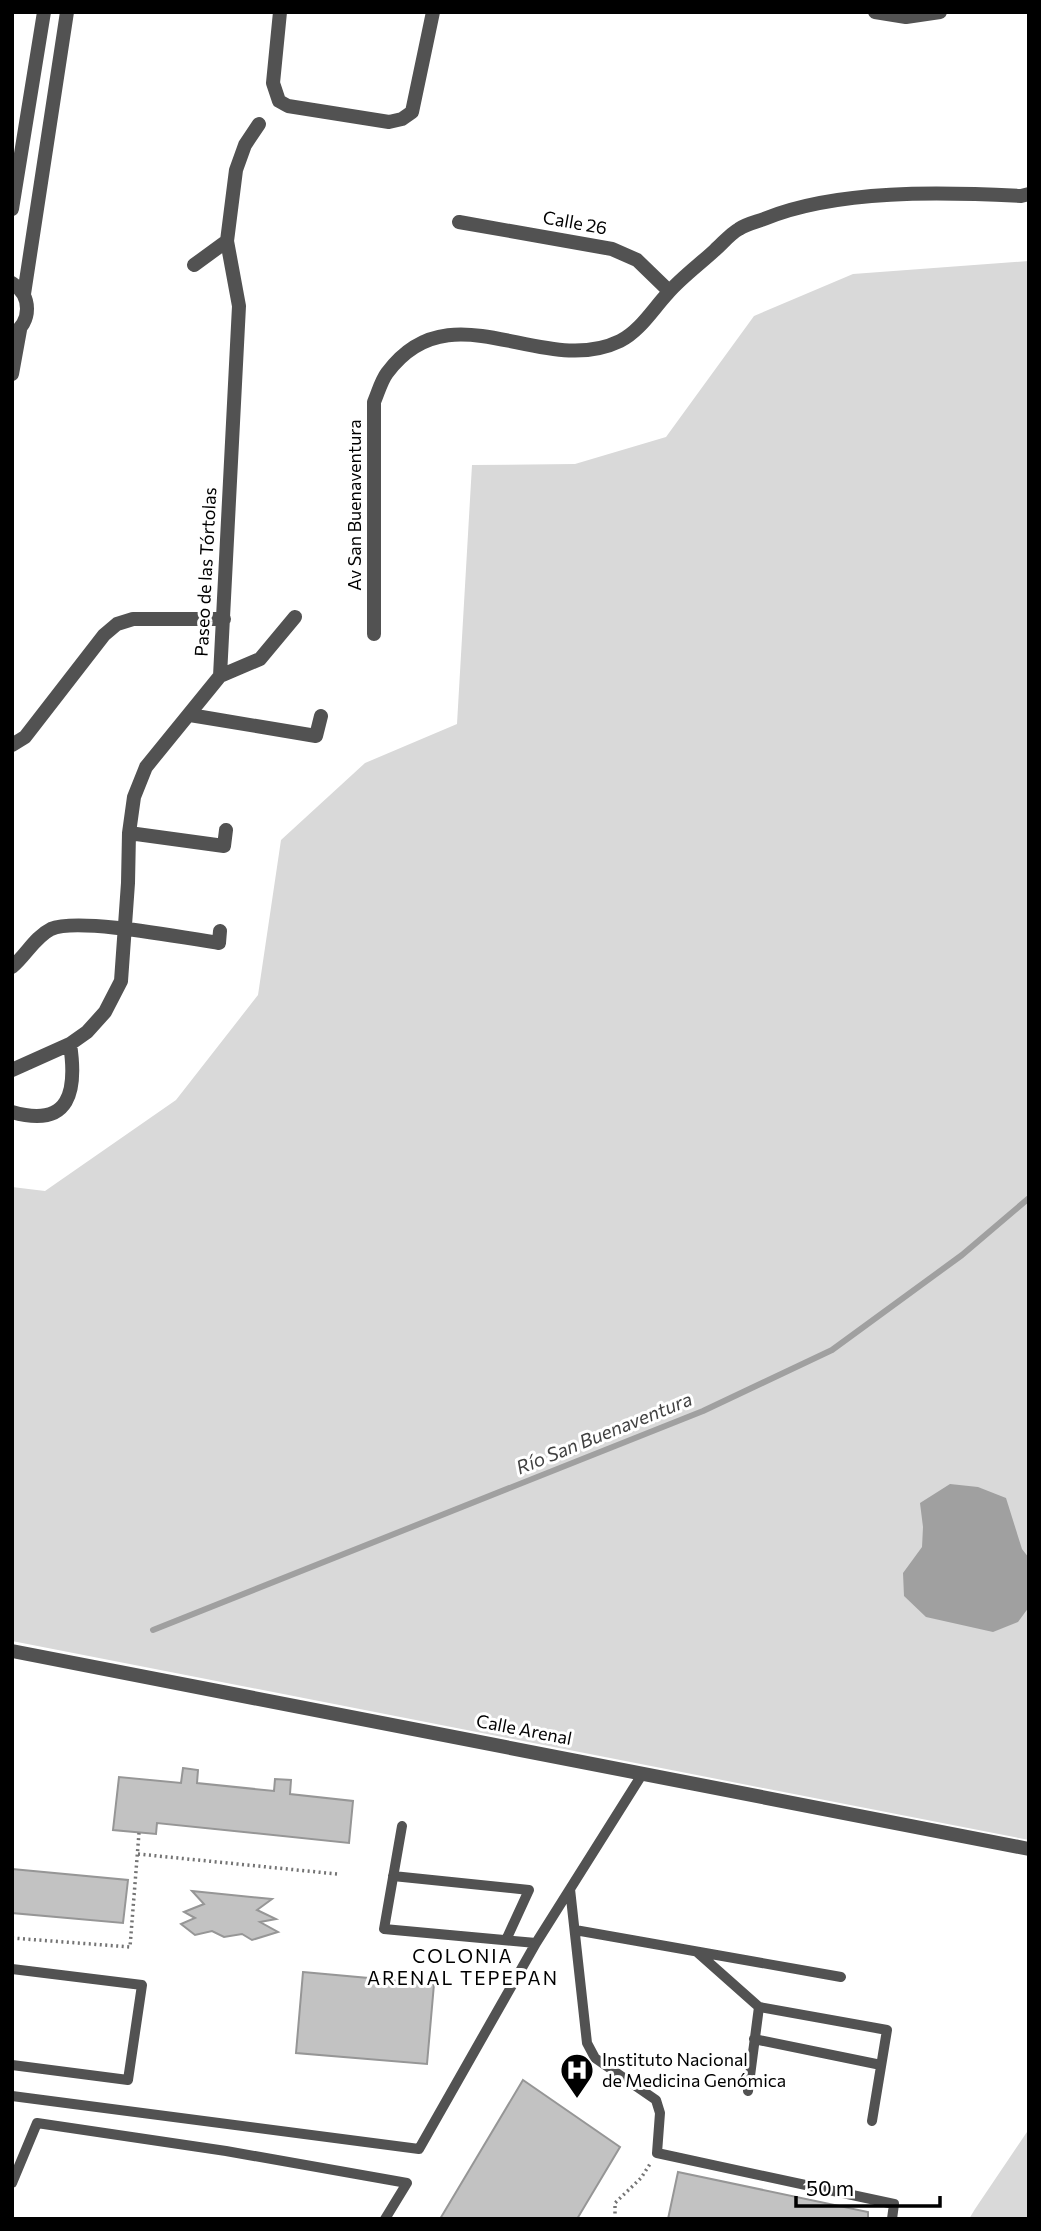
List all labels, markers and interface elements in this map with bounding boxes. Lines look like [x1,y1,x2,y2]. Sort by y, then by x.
street label: Calle 26 [541,206,609,238]
street label: Av San Buenaventura [343,419,365,591]
street label: Paseo de las Tórtolas [190,487,220,657]
water label: Río San Buenaventura [512,1387,695,1478]
street label: Calle Arenal [475,1709,574,1749]
district label: COLONIA ARENAL TEPEPAN [367,1944,559,1989]
place label: Instituto Nacional de Medicina Genómica [602,2048,786,2091]
hospital icon: Instituto Nacional de Medicina Genómica [558,2051,596,2100]
scale bar [796,2164,940,2208]
text: 50 m [806,2175,854,2200]

